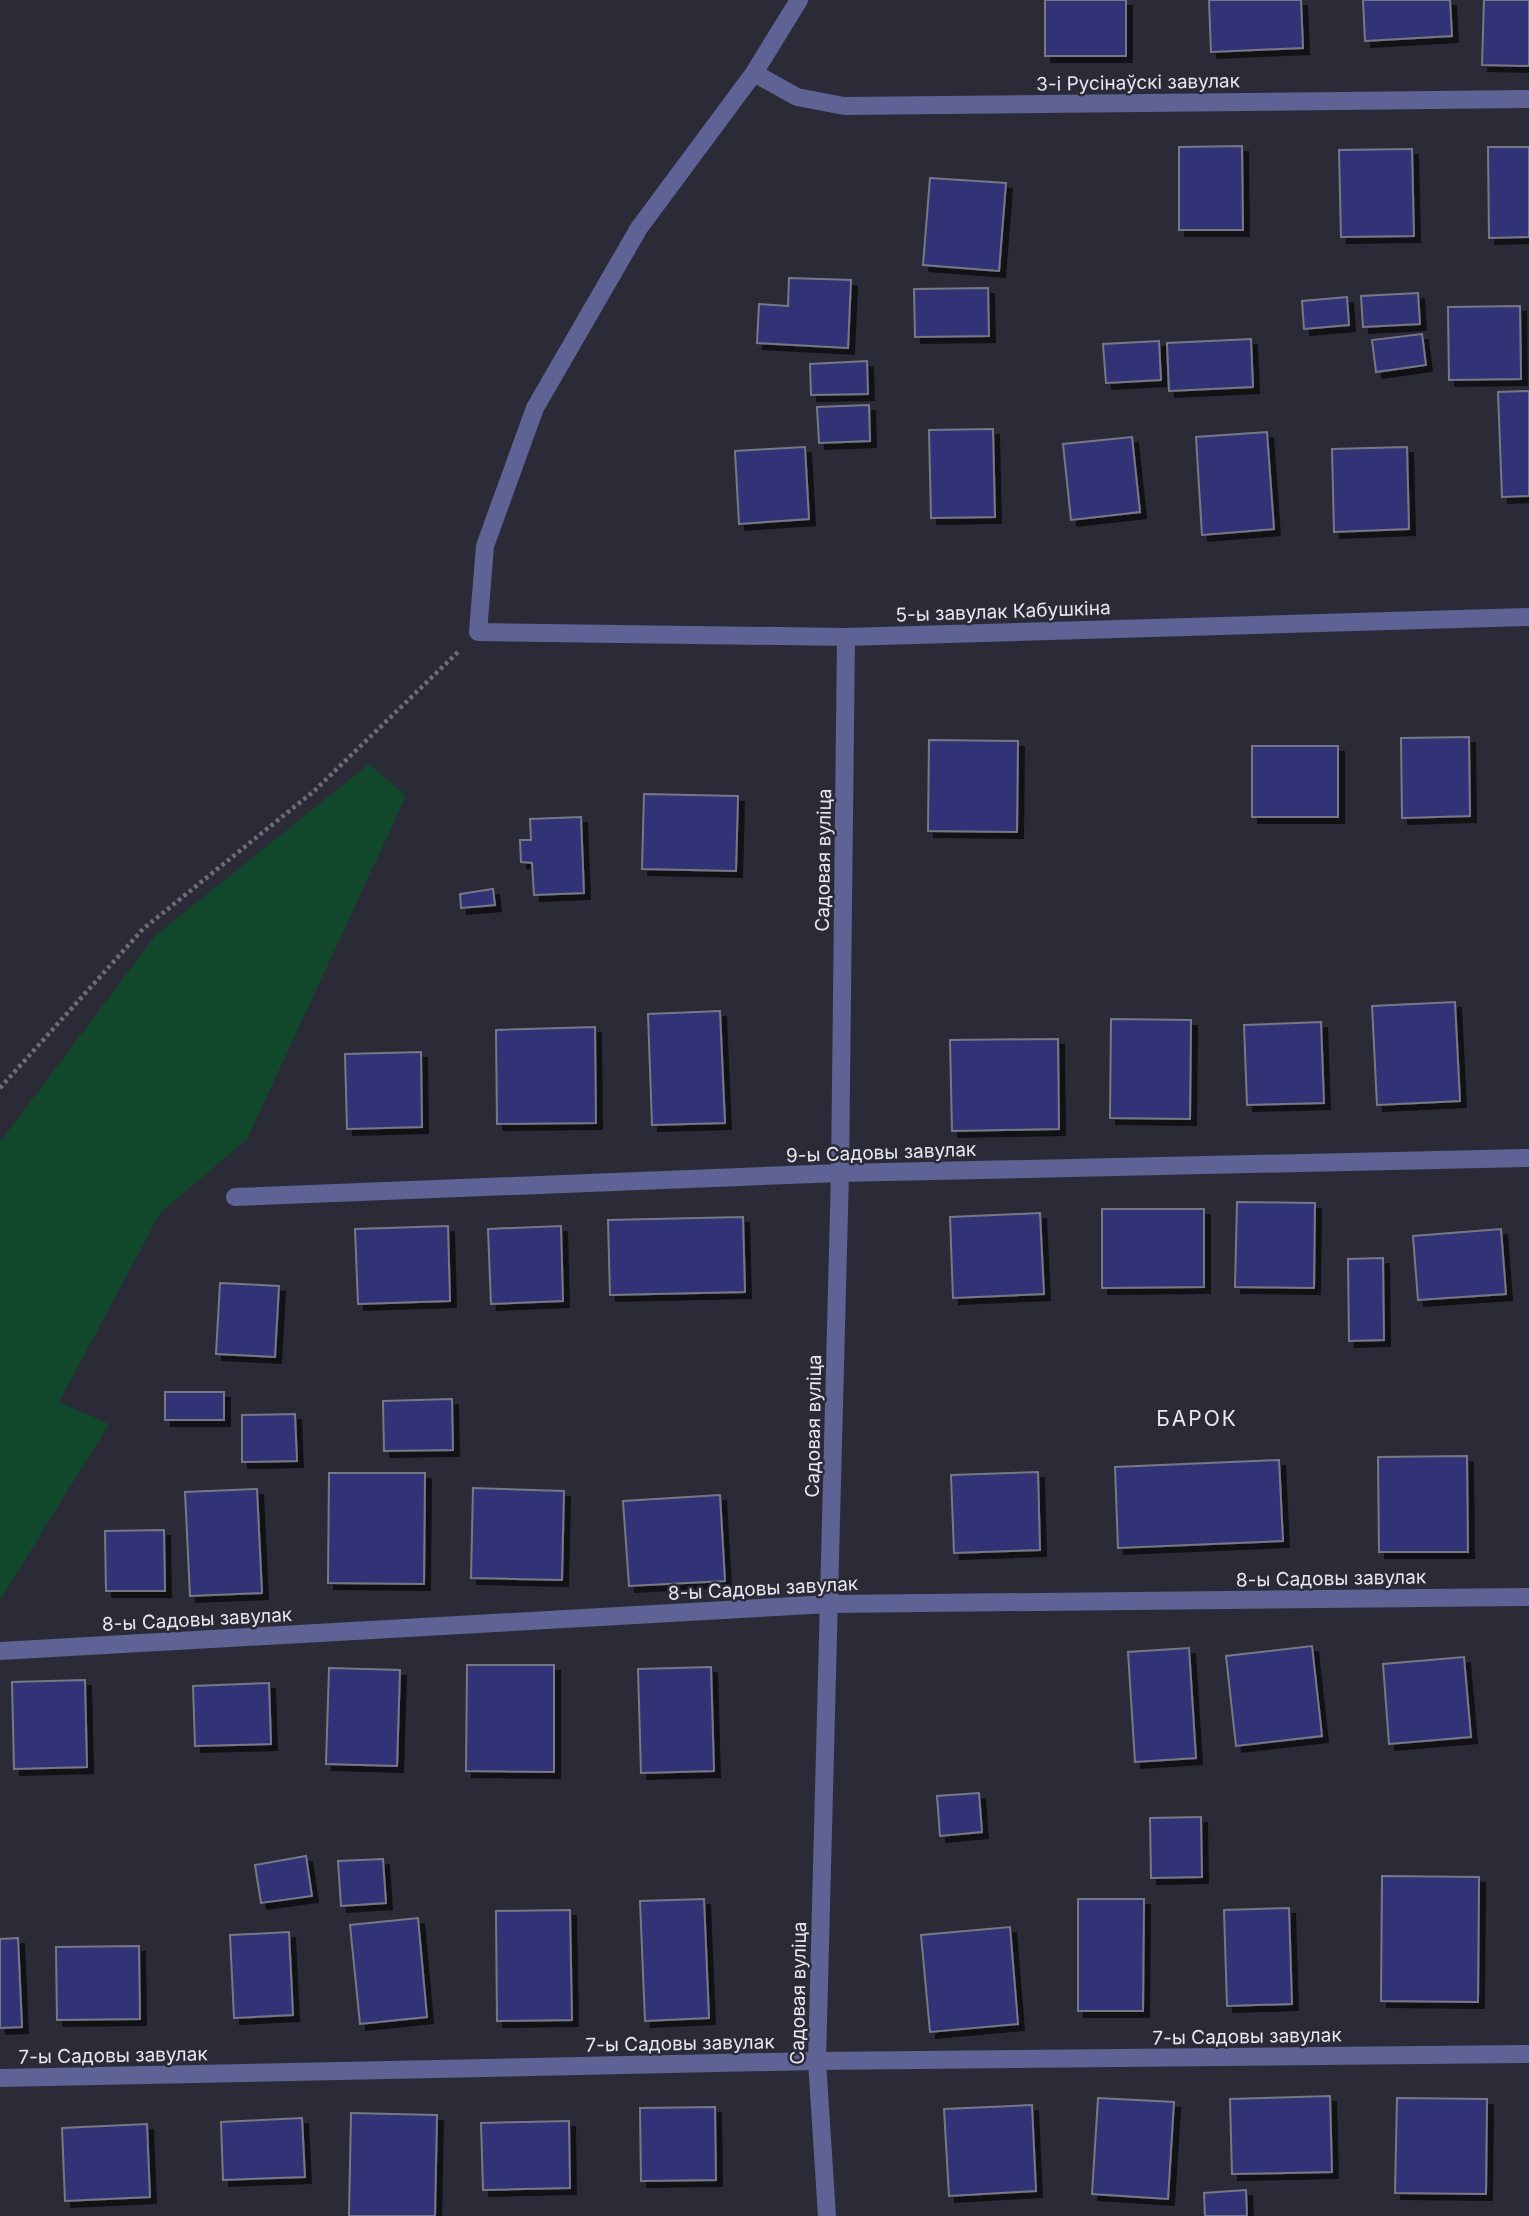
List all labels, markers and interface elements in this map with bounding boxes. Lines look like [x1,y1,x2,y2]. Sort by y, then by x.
street label: 3-і Русінаўскі завулак [1036,69,1241,96]
street label: 5-ы завулак Кабушкіна [895,596,1111,627]
street label: Садовая вуліца [811,788,836,932]
street label: 9-ы Садовы завулак [786,1138,977,1167]
street label: Садовая вуліца [801,1354,826,1498]
district label: БАРОК [1156,1406,1238,1431]
street label: 8-ы Садовы завулак [1236,1565,1427,1592]
street label: 8-ы Садовы завулак [667,1572,859,1605]
street label: 8-ы Садовы завулак [101,1603,293,1636]
street label: Садовая вуліца [786,1921,811,2065]
street label: 7-ы Садовы завулак [1152,2023,1343,2050]
street label: 7-ы Садовы завулак [585,2030,776,2057]
street label: 7-ы Садовы завулак [18,2042,209,2069]

